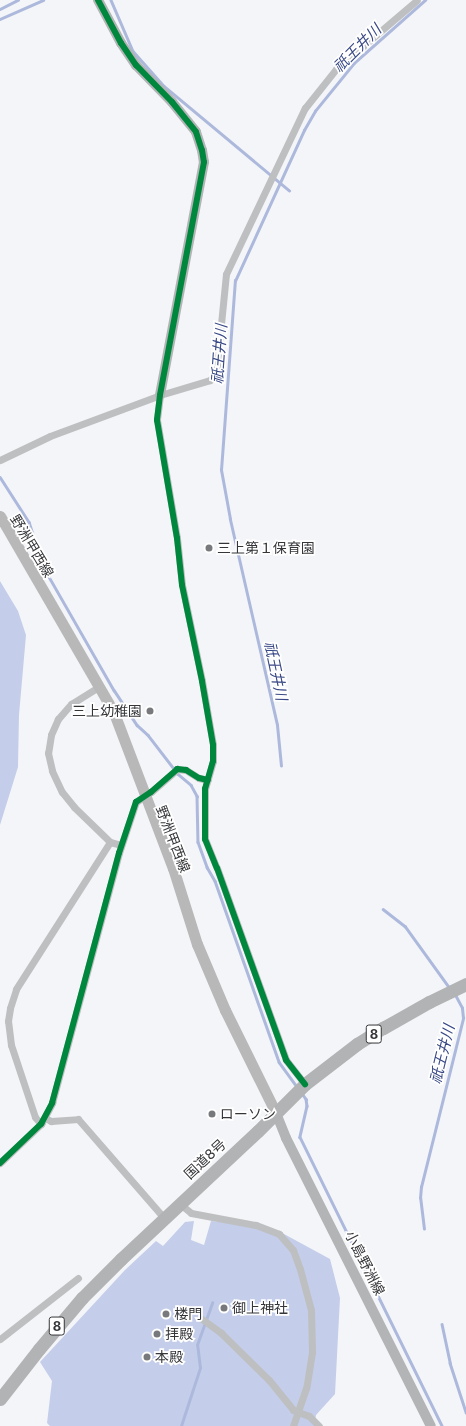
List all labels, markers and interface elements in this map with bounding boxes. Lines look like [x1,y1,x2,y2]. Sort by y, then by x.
water label: 祇王井川 [329,20,385,76]
water label: 祇王井川 [208,323,230,385]
street label: 野洲甲西線 [7,512,57,580]
place label: 三上第１保育園 [217,540,315,556]
marker: 三上第１保育園 [204,543,214,553]
water label: 祇王井川 [261,640,291,702]
place label: 三上幼稚園 [72,703,142,719]
marker: 三上幼稚園 [145,706,155,716]
street label: 野洲甲西線 [153,803,193,875]
road number: 8 [365,1023,383,1045]
water label: 祇王井川 [426,1023,458,1085]
place label: ローソン [220,1106,276,1122]
marker: ローソン [207,1109,217,1119]
street label: 国道8号 [181,1136,229,1182]
street label: 小島野洲線 [342,1228,388,1298]
place label: 御上神社 [232,1300,288,1316]
marker: 御上神社 [219,1303,229,1313]
place label: 楼門 [174,1306,202,1322]
marker: 楼門 [161,1309,171,1319]
road number: 8 [48,1315,66,1337]
place label: 拝殿 [165,1326,193,1342]
marker: 拝殿 [152,1329,162,1339]
place label: 本殿 [155,1349,183,1365]
marker: 本殿 [142,1352,152,1362]

